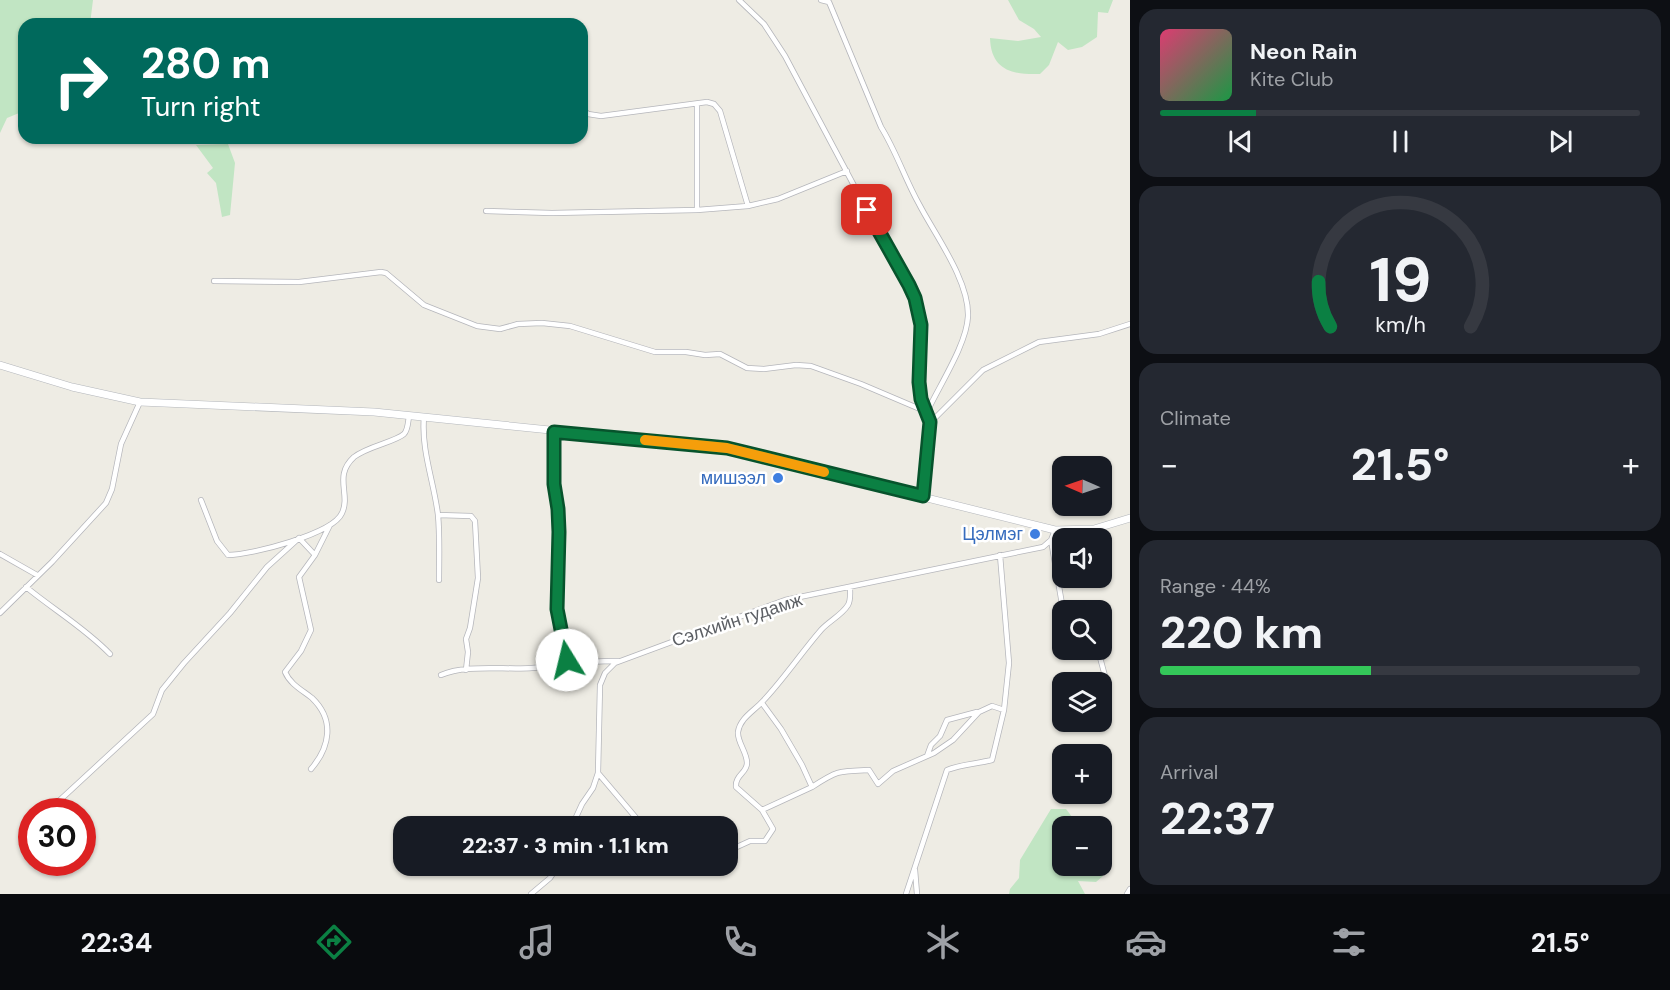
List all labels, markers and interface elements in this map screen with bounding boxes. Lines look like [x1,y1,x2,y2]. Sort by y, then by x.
text: 280 m [141,36,271,91]
text: Neon Rain [1250,37,1357,66]
icon: right [42,42,120,120]
text: Kite Club [1250,66,1334,92]
text: Turn right [141,89,261,124]
icon: previous [1224,125,1257,158]
icon: pause [1384,125,1417,158]
icon: next [1544,125,1577,158]
pin [841,184,892,235]
icon: arrive [850,193,883,226]
text: 19 [1369,239,1431,320]
text: km/h [1375,311,1425,339]
text: Climate [1160,405,1231,431]
text: 21.5° [1351,435,1449,494]
text: − [1160,443,1178,486]
text: + [1622,443,1640,486]
north arrow [1052,456,1112,516]
map controls [1052,456,1112,876]
place label: мишээл [701,466,766,490]
marker: мишээл [771,471,785,485]
place label: Цэлмэг [962,522,1023,546]
marker: Цэлмэг [1028,527,1042,541]
button: sound [1052,528,1112,588]
text: Range · 44% [1160,573,1271,599]
street label: Сэлхийн гудамж [669,588,805,652]
button: search [1052,600,1112,660]
text: 220 km [1160,603,1323,662]
position arrow [535,628,599,692]
button: layers [1052,672,1112,732]
button: + [1052,744,1112,804]
text: Arrival [1160,759,1218,785]
text: 22:37 [1160,789,1275,848]
speed limit sign: 30 [18,798,96,876]
button: − [1052,816,1112,876]
text: 22:37 · 3 min · 1.1 km [462,831,669,860]
icon: directions [313,921,355,963]
icon: music [516,921,558,963]
icon: phone [719,921,761,963]
icon: climate [922,921,964,963]
icon: car [1125,921,1167,963]
icon: filters [1328,921,1370,963]
text: 22:34 [80,925,152,960]
text: 21.5° [1531,925,1589,960]

